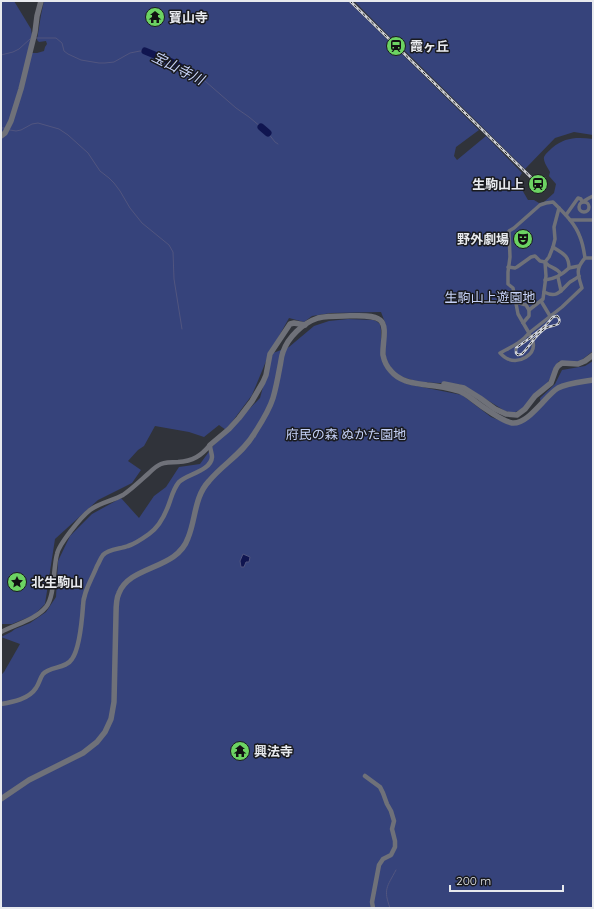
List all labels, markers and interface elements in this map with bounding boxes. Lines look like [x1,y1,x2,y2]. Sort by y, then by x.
temple icon: 寶山寺 [144,6,166,28]
place label: 寶山寺 [169,9,208,25]
station icon: 霞ヶ丘 [385,35,407,57]
place label: 霞ヶ丘 [410,38,449,54]
water label: 宝山寺川 [149,47,209,90]
station icon: 生駒山上 [527,173,549,195]
place label: 生駒山上 [472,176,524,192]
theatre icon: 野外劇場 [512,228,534,250]
place label: 野外劇場 [457,231,509,247]
park label: 生駒山上遊園地 [444,289,536,305]
park label: 府民の森 ぬかた園地 [286,426,406,442]
place icon: 北生駒山 [6,571,28,593]
place label: 北生駒山 [31,574,83,590]
temple icon: 興法寺 [229,740,251,762]
place label: 興法寺 [254,743,293,759]
scale bar [450,867,563,893]
text: 200 m [456,873,491,888]

